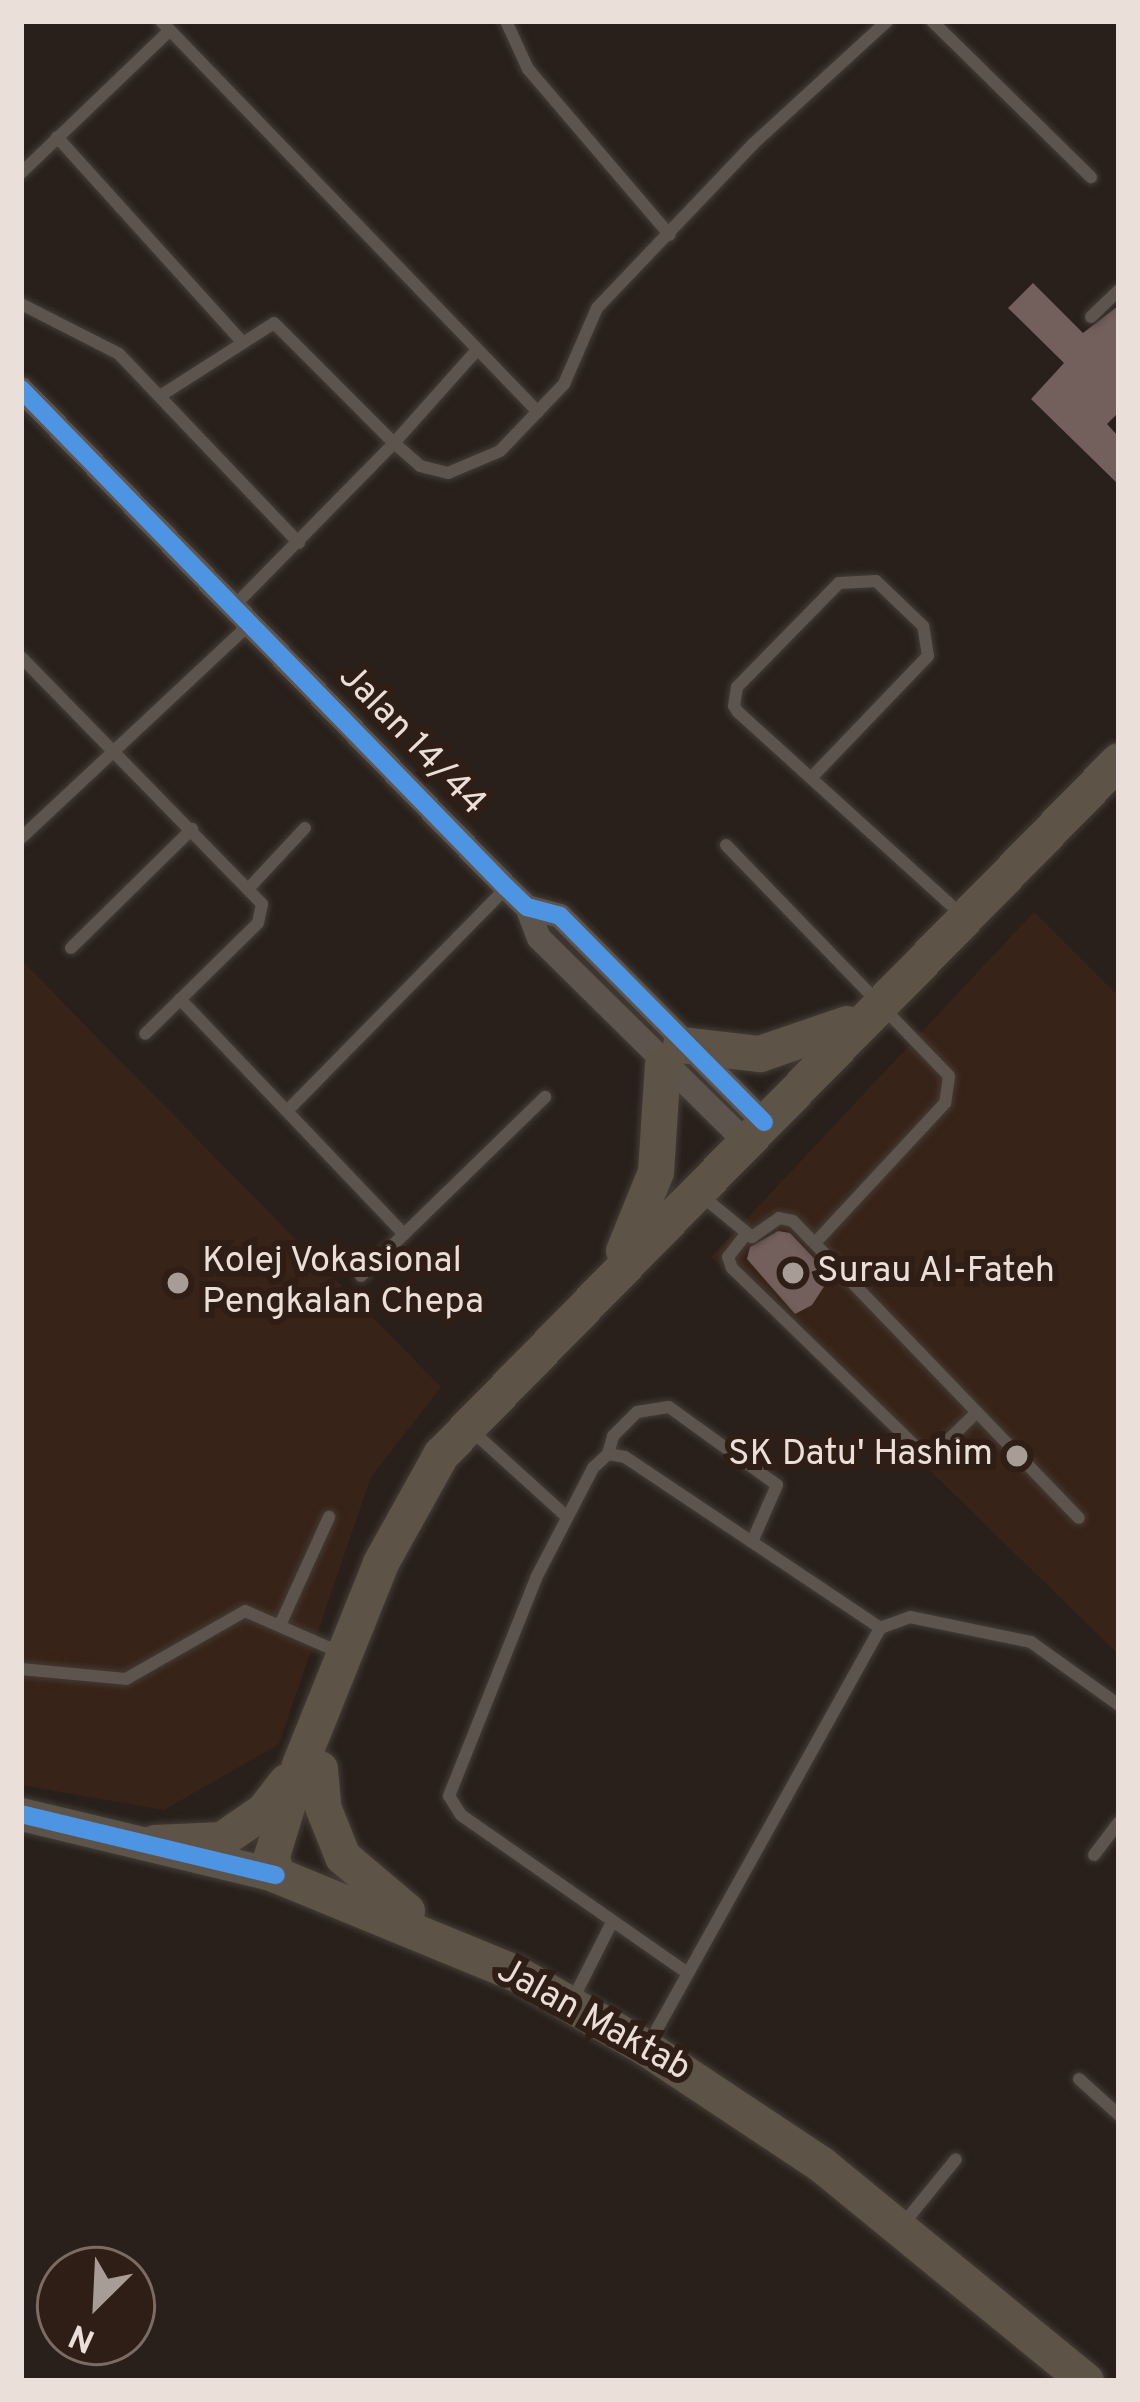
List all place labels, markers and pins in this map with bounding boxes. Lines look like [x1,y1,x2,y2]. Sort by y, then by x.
place label: Kolej Vokasional Pengkalan Chepa [202,1240,484,1325]
place label: Surau Al-Fateh [817,1251,1057,1295]
marker: Surau Al-Fateh [780,1260,806,1286]
marker: Kolej Vokasional Pengkalan Chepa [165,1270,191,1296]
place label: SK Datu' Hashim [728,1434,993,1478]
marker: SK Datu' Hashim [1004,1443,1030,1469]

